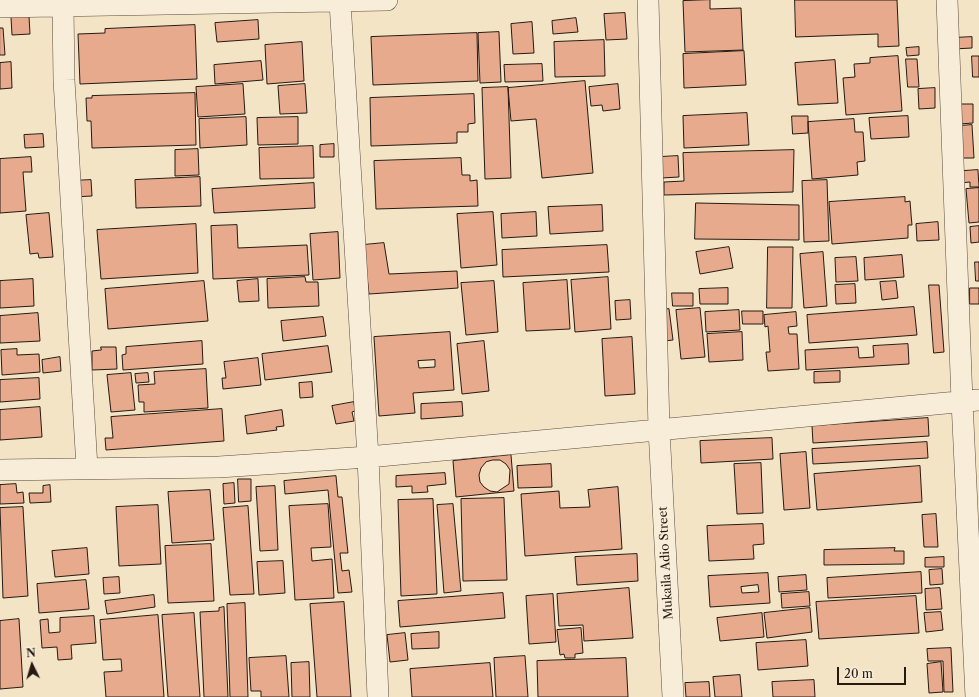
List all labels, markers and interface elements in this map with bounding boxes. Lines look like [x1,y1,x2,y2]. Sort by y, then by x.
street label: Mukaila Adio Street [656,506,676,620]
north arrow [12,645,52,685]
text: N [26,646,36,660]
scale bar [839,659,908,685]
text: 20 m [844,666,873,681]

